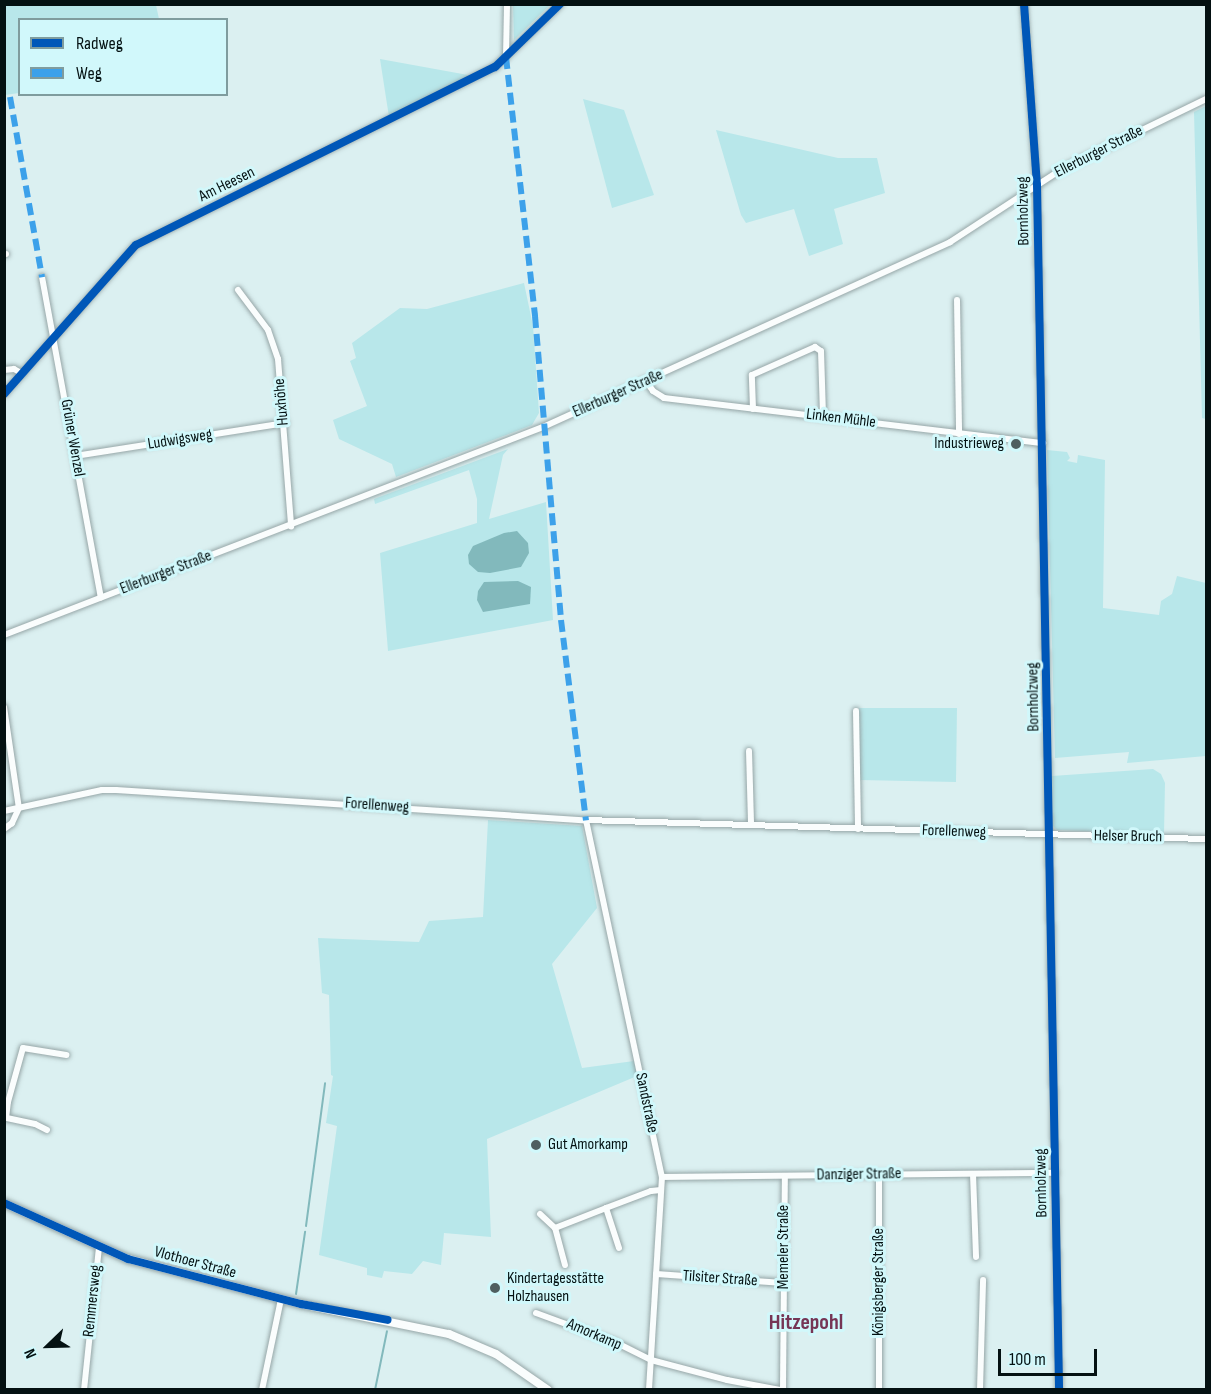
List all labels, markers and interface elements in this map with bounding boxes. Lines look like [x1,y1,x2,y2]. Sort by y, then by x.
legend [18,18,228,96]
text: Radweg [76,33,123,54]
text: Weg [76,63,102,84]
street label: Ellerburger Straße [1052,122,1146,182]
street label: Am Heesen [196,163,258,207]
street label: Bornholzweg [1014,176,1034,246]
street label: Ellerburger Straße [570,366,666,422]
street label: Huxhöhe [270,377,294,427]
street label: Grüner Wenzel [56,398,88,478]
street label: Linken Mühle [805,405,877,433]
street label: Ludwigsweg [146,425,214,455]
place label: Industrieweg [934,434,1004,454]
marker: Industrieweg [1009,437,1023,451]
street label: Ellerburger Straße [118,547,214,599]
street label: Bornholzweg [1024,662,1044,732]
street label: Forellenweg [344,794,410,818]
street label: Forellenweg [922,821,986,843]
street label: Helser Bruch [1094,827,1162,847]
street label: Sandstraße [630,1071,662,1135]
place label: Gut Amorkamp [548,1135,628,1155]
marker: Gut Amorkamp [529,1138,543,1152]
street label: Bornholzweg [1032,1148,1052,1218]
street label: Danziger Straße [816,1165,902,1185]
street label: Memeler Straße [774,1205,794,1289]
street label: Königsberger Straße [869,1228,889,1336]
street label: Vlothoer Straße [152,1243,238,1283]
street label: Remmersweg [80,1264,106,1338]
street label: Tilsiter Straße [682,1267,758,1291]
place label: Kindertagesstätte Holzhausen [507,1269,604,1307]
marker: Kindertagesstätte Holzhausen [488,1281,502,1295]
district label: Hitzepohl [769,1310,843,1336]
street label: Amorkamp [564,1315,624,1355]
north arrow [18,1316,78,1376]
scale bar [1001,1337,1100,1375]
text: N [21,1346,41,1361]
text: 100 m [1009,1349,1046,1370]

